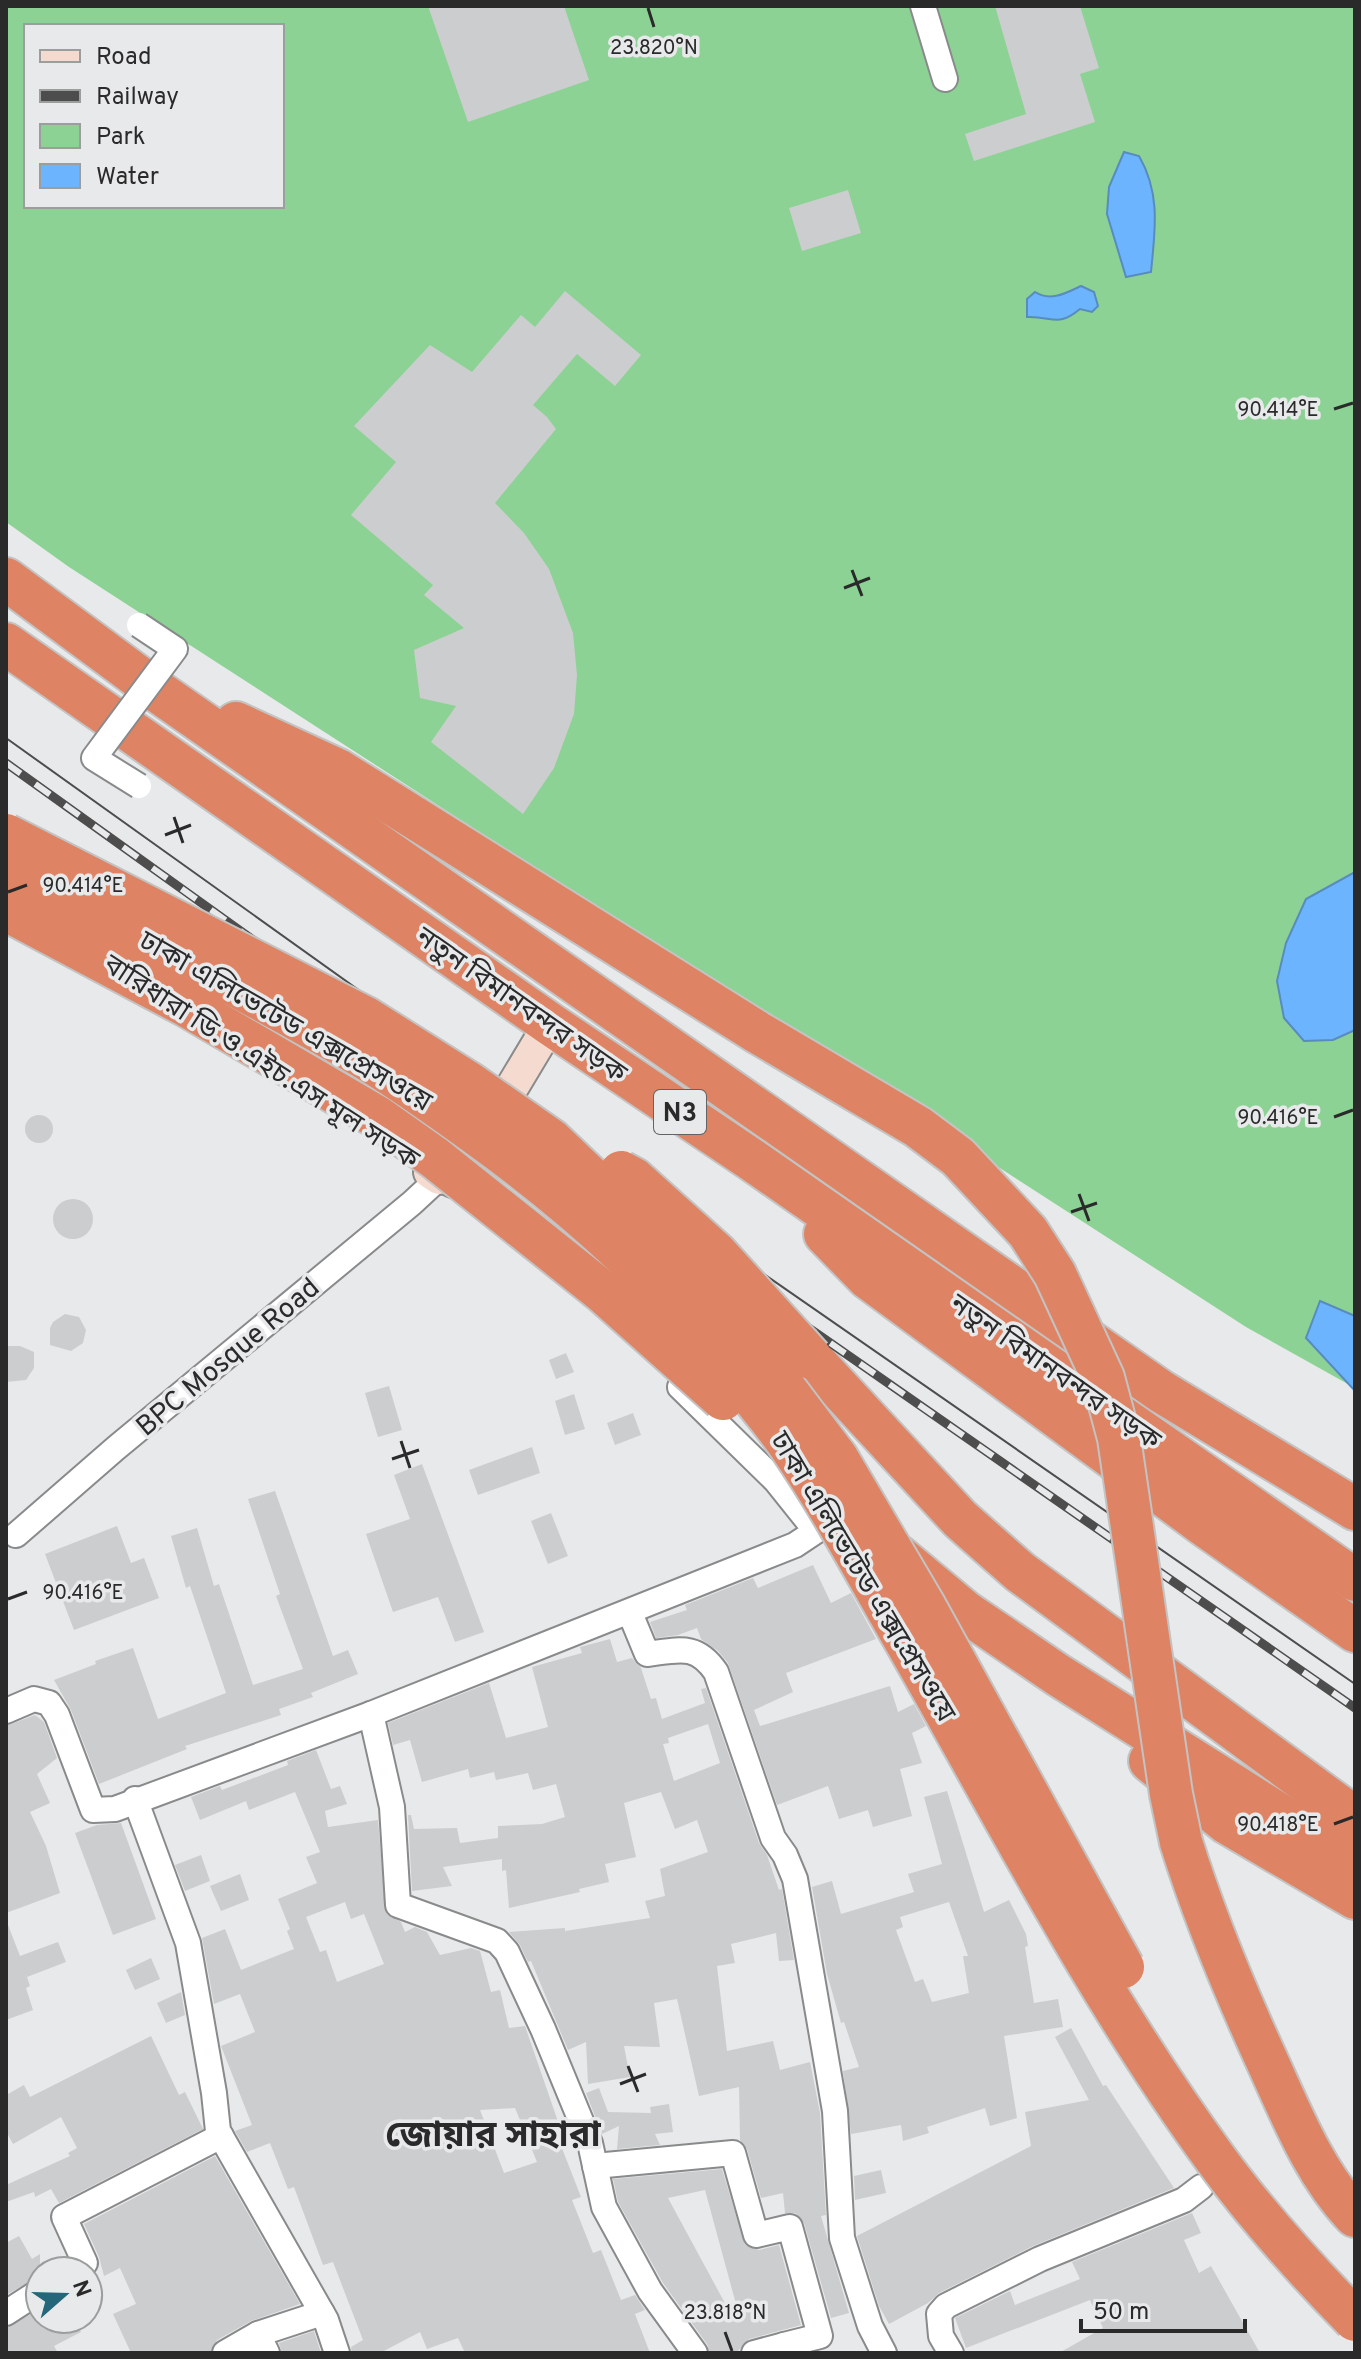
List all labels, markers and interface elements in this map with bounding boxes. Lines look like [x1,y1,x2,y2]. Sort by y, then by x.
legend [24,24,284,208]
text: 23.820°N [610,36,698,62]
text: Road [96,43,152,73]
text: Railway [96,83,179,113]
text: Park [96,123,146,153]
text: Water [96,163,159,193]
text: 90.414°E [1237,398,1319,424]
text: 90.414°E [42,874,124,900]
street label: নতুন বিমানবন্দর সড়ক [407,919,634,1093]
street label: ঢাকা এলিভেটেড এক্সপ্রেসওয়ে [131,923,438,1121]
street label: বারিধারা ডি.ও.এইচ.এস মূল সড়ক [95,946,426,1179]
road number: N3 [654,1090,706,1134]
text: 90.416°E [1237,1106,1319,1132]
street label: BPC Mosque Road [130,1271,328,1446]
street label: নতুন বিমানবন্দর সড়ক [941,1286,1168,1460]
street label: ঢাকা এলিভেটেড এক্সপ্রেসওয়ে [760,1425,963,1730]
text: 90.416°E [42,1581,124,1607]
text: 90.418°E [1237,1813,1319,1839]
district label: জোয়ার সাহারা [385,2114,601,2160]
north arrow [24,2255,104,2335]
text: N [65,2277,96,2301]
scale bar [1081,2283,1245,2333]
text: 50 m [1093,2298,1149,2328]
text: 23.818°N [684,2301,766,2327]

